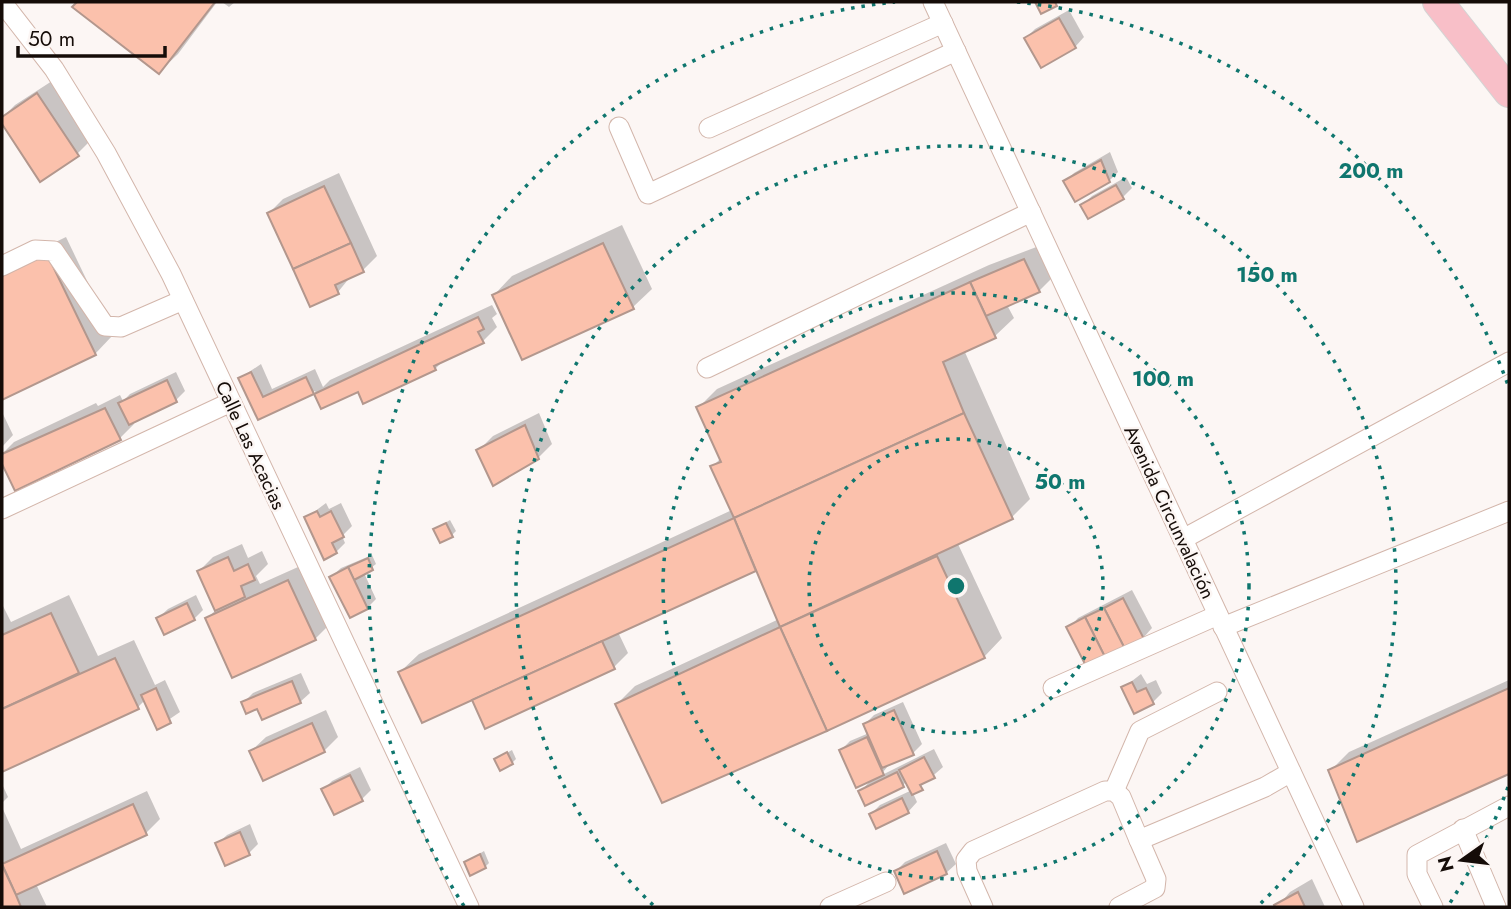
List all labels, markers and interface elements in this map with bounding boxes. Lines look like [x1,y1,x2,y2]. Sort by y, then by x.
scale bar [18,14,164,58]
text: 50 m [28,24,75,54]
text: 200 m [1338,156,1404,186]
text: 150 m [1236,260,1298,290]
text: 100 m [1132,364,1194,394]
street label: Calle Las Acacias [209,377,292,514]
street label: Avenida Circunvalación [1117,421,1222,603]
text: 50 m [1035,467,1085,497]
centre of rings [944,574,968,598]
north arrow [1427,825,1497,895]
text: N [1431,853,1461,875]

